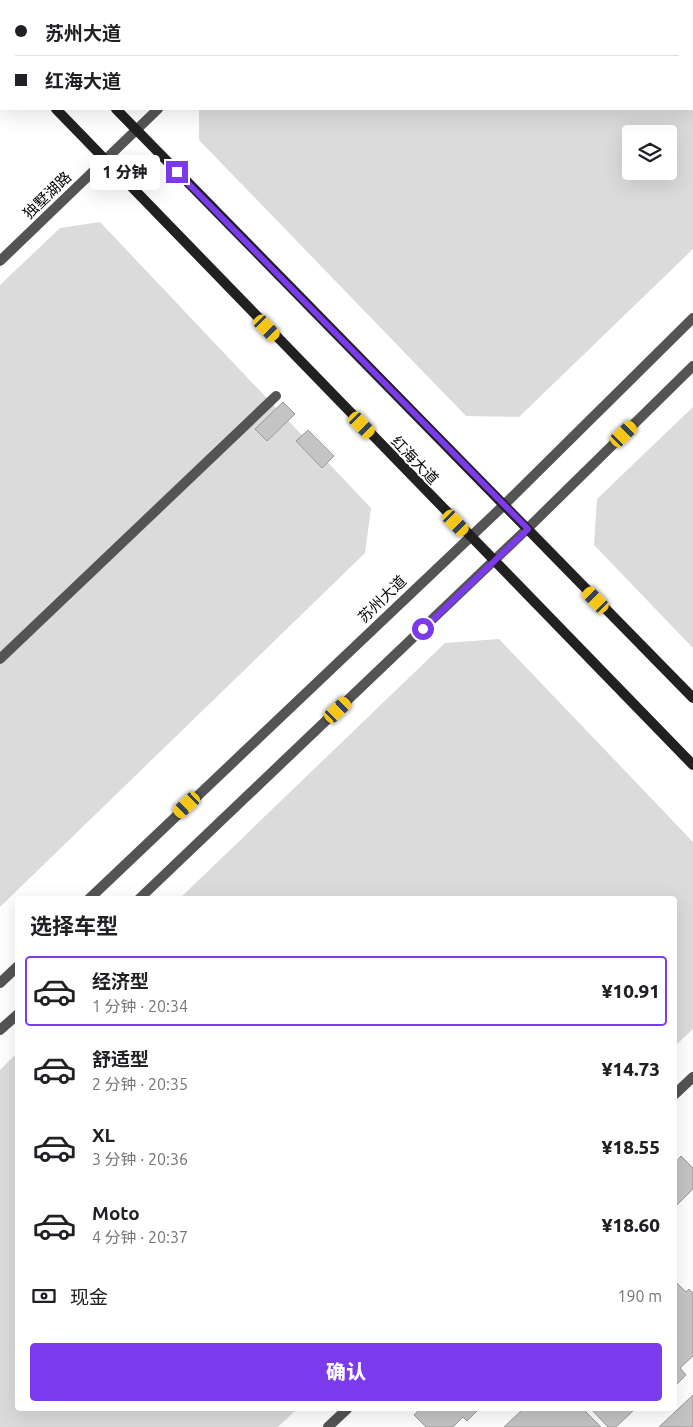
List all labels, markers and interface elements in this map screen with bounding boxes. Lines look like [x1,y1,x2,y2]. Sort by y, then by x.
text: 苏州大道 [45,22,121,44]
text: 红海大道 [45,70,121,92]
map controls [622,125,677,180]
button: layers [622,125,677,180]
callout: 1 分钟 [90,154,160,190]
route end [166,161,188,183]
text: 1 分钟 [103,163,147,181]
street label: 独墅湖路 [20,168,74,222]
car [251,312,282,344]
car [346,409,377,441]
car [607,418,640,450]
street label: 红海大道 [388,433,442,487]
car [440,507,471,539]
street label: 苏州大道 [355,572,409,626]
car [580,584,611,616]
route start [412,618,434,640]
car [321,694,354,726]
car [170,789,203,821]
text: 选择车型 [30,913,118,938]
icon: car [32,969,77,1014]
text: 经济型 [92,970,149,992]
text: ¥10.91 [602,980,660,1002]
text: 1 分钟 · 20:34 [92,997,188,1015]
icon: car [32,1047,77,1092]
text: 舒适型 [92,1048,149,1070]
text: ¥14.73 [602,1058,660,1080]
text: 2 分钟 · 20:35 [92,1075,188,1093]
text: XL [92,1124,115,1146]
icon: car [32,1125,77,1170]
text: ¥18.55 [602,1136,660,1158]
text: 3 分钟 · 20:36 [92,1150,188,1168]
text: Moto [92,1202,140,1224]
icon: car [32,1203,77,1248]
text: ¥18.60 [602,1214,660,1236]
text: 4 分钟 · 20:37 [92,1228,188,1246]
icon: cash [30,1282,58,1310]
text: 现金 [70,1286,108,1308]
text: 190 m [617,1287,662,1305]
button: 确认 [30,1343,662,1401]

